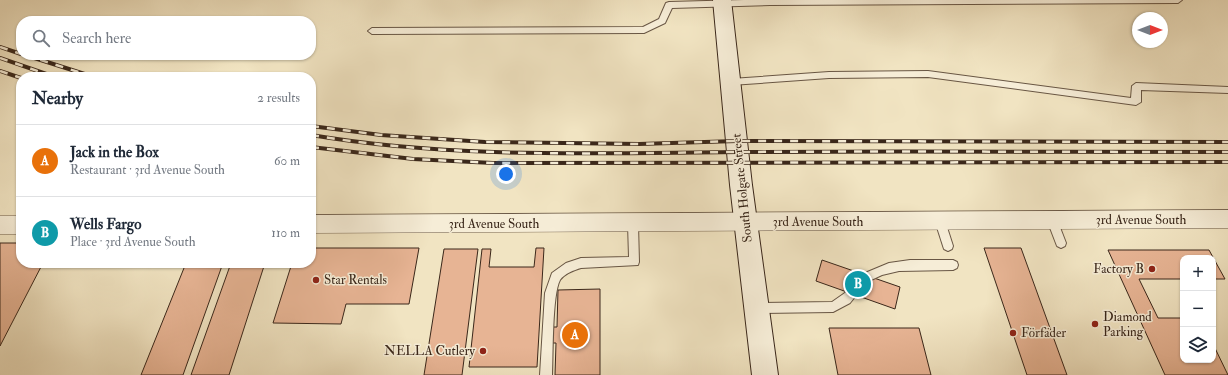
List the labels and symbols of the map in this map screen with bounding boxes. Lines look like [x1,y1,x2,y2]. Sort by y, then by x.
north arrow [1132,12,1168,48]
street label: South Holgate Street [728,133,756,243]
your location [496,164,516,184]
street label: 3rd Avenue South [1096,212,1186,228]
street label: 3rd Avenue South [773,214,863,230]
street label: 3rd Avenue South [449,216,539,232]
place label: Factory B [1093,261,1144,278]
marker: Factory B [1147,264,1157,274]
pin: B [845,269,871,299]
place label: Star Rentals [324,272,388,288]
marker: Star Rentals [311,275,321,285]
place label: Diamond Parking [1103,309,1152,340]
marker: Diamond Parking [1090,319,1100,329]
pin: A [562,320,588,350]
place label: Förfäder [1021,325,1066,341]
marker: Förfäder [1008,328,1018,338]
place label: NELLA Cutlery [384,343,475,360]
marker: NELLA Cutlery [478,346,488,356]

